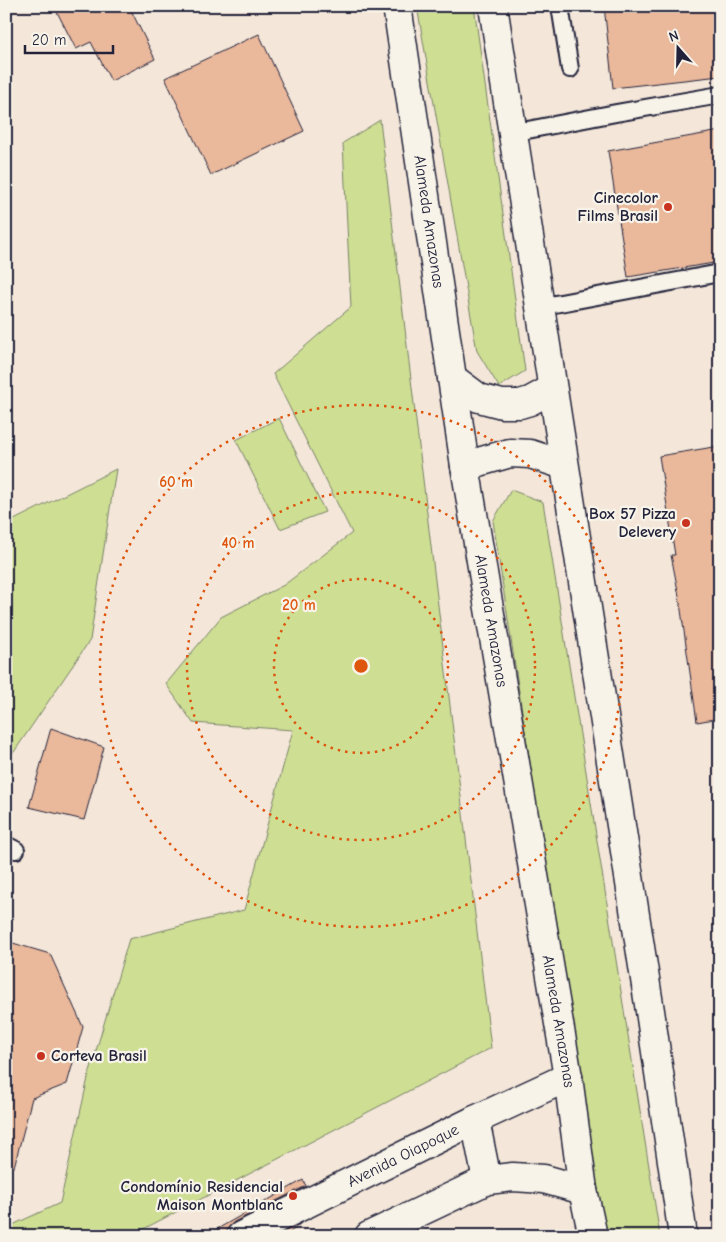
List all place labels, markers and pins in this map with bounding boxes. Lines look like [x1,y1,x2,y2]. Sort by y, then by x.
place label: Cinecolor Films Brasil [577,189,659,225]
marker: Cinecolor Films Brasil [662,201,674,213]
place label: Box 57 Pizza Delevery [589,505,677,541]
marker: Box 57 Pizza Delevery [680,517,692,529]
centre of rings [352,657,370,675]
place label: Corteva Brasil [51,1047,147,1065]
marker: Corteva Brasil [35,1050,47,1062]
place label: Condomínio Residencial Maison Montblanc [121,1178,283,1214]
marker: Condomínio Residencial Maison Montblanc [287,1190,299,1202]

